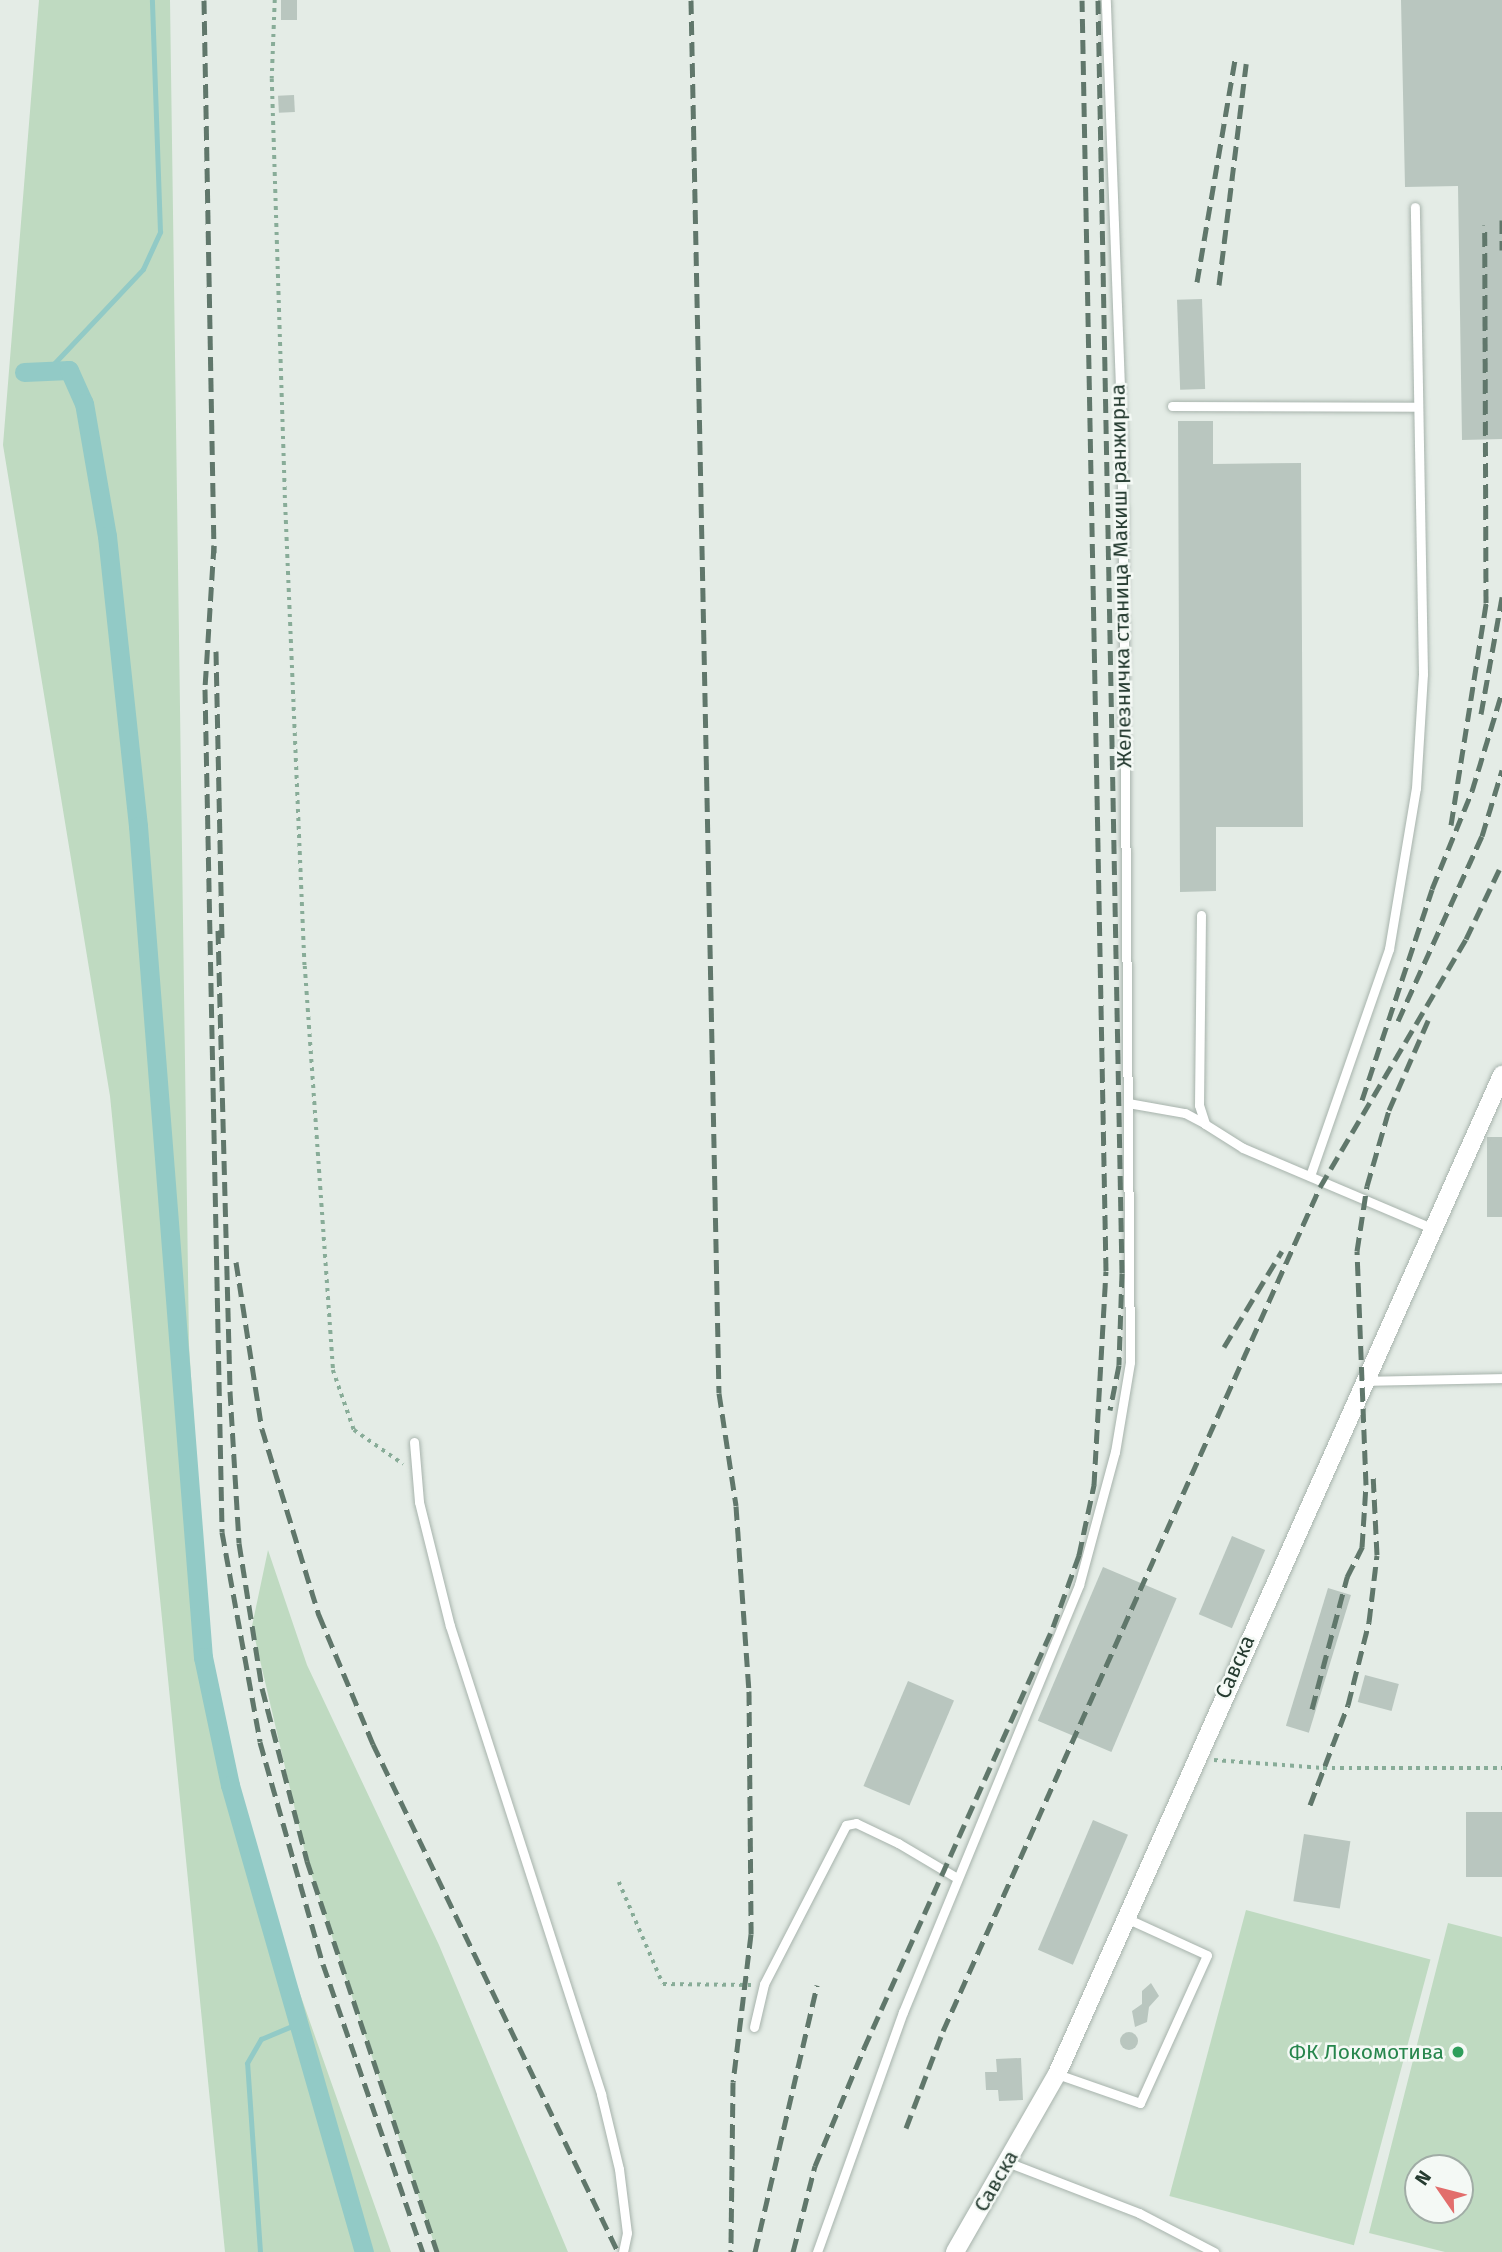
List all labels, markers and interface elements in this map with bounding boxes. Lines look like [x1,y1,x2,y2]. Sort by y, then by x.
street label: Железничка станица Макиш ранжирна [1105,384,1137,768]
street label: Савска [1210,1631,1260,1703]
place label: ФК Локомотива [1289,2039,1444,2065]
marker: ФК Локомотива [1450,2044,1466,2060]
street label: Савска [968,2146,1024,2216]
north arrow [1404,2154,1474,2224]
text: N [1410,2166,1436,2190]

